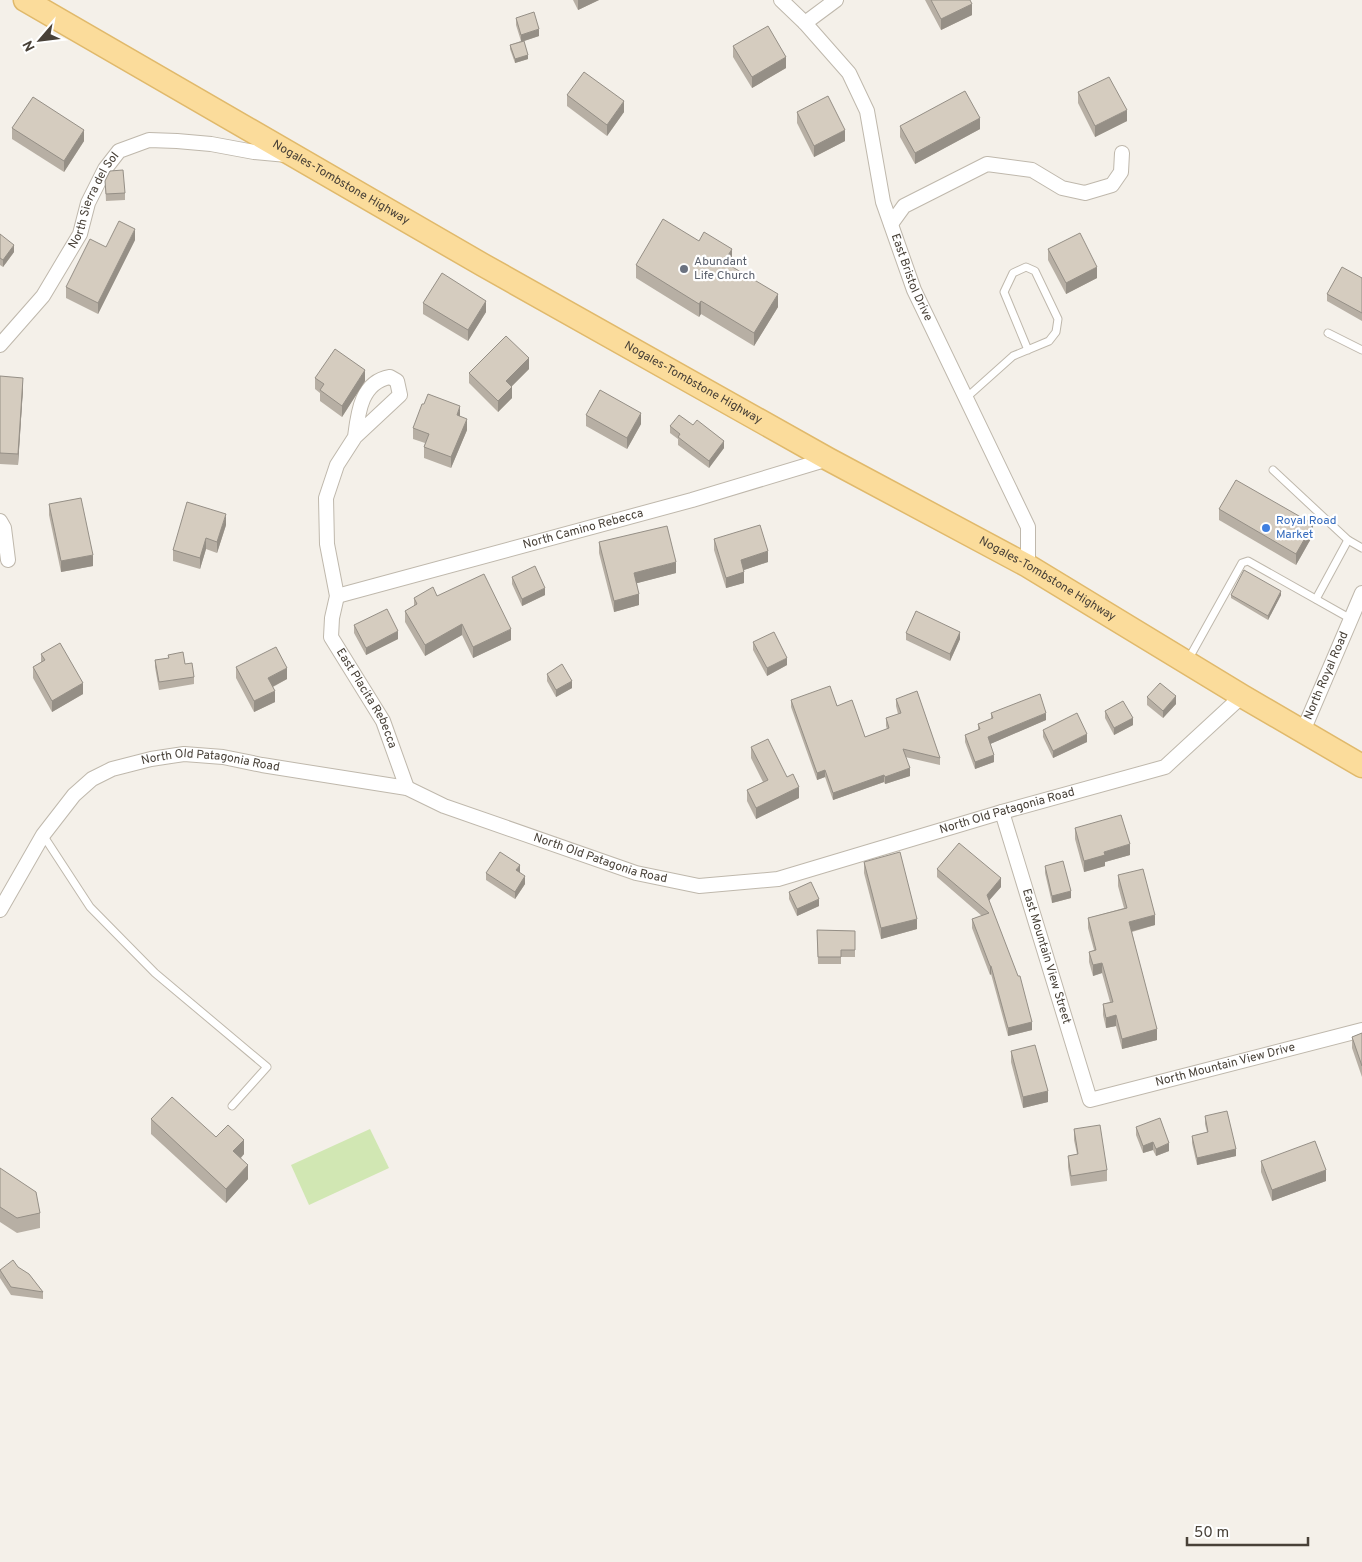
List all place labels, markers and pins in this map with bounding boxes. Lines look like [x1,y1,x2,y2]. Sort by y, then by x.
place label: Abundant Life Church [694,254,755,284]
marker: Abundant Life Church [678,263,690,275]
place label: Royal Road Market [1276,513,1336,543]
marker: Royal Road Market [1260,522,1272,534]

